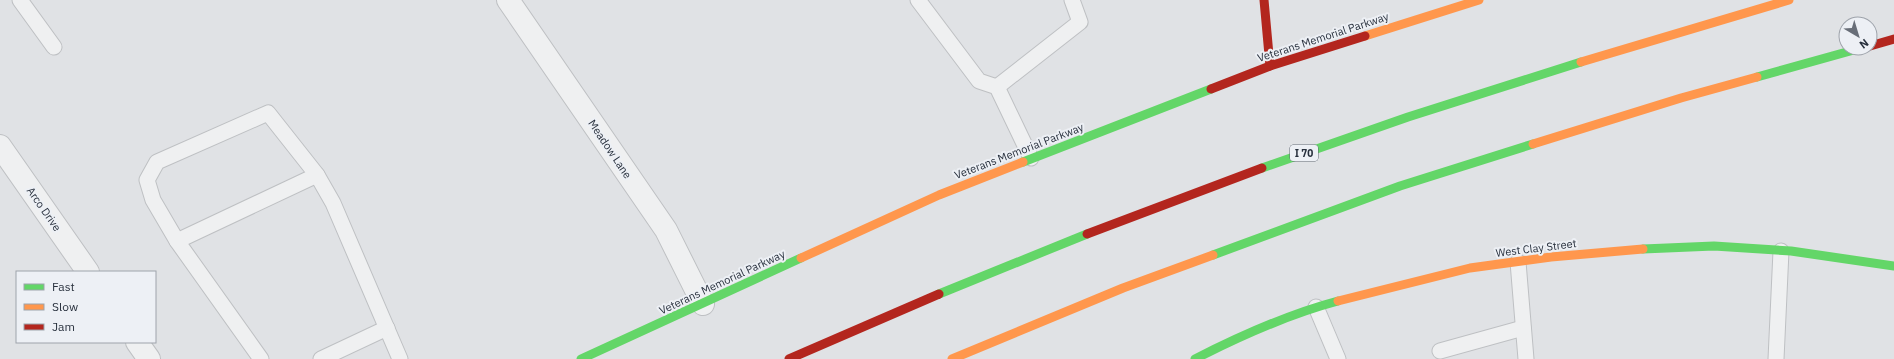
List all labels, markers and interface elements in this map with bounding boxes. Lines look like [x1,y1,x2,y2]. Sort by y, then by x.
street label: Veterans Memorial Parkway [1256,9,1391,65]
north arrow [1838,16,1878,56]
text: N [1857,36,1872,52]
street label: Meadow Lane [585,117,635,181]
street label: Veterans Memorial Parkway [952,120,1086,182]
road number: I 70 [1290,145,1318,161]
street label: Arco Drive [24,184,64,234]
street label: West Clay Street [1495,236,1577,260]
street label: Veterans Memorial Parkway [657,246,788,317]
legend [16,271,156,343]
text: Fast [52,279,75,294]
text: Slow [52,299,78,314]
text: Jam [52,319,75,334]

